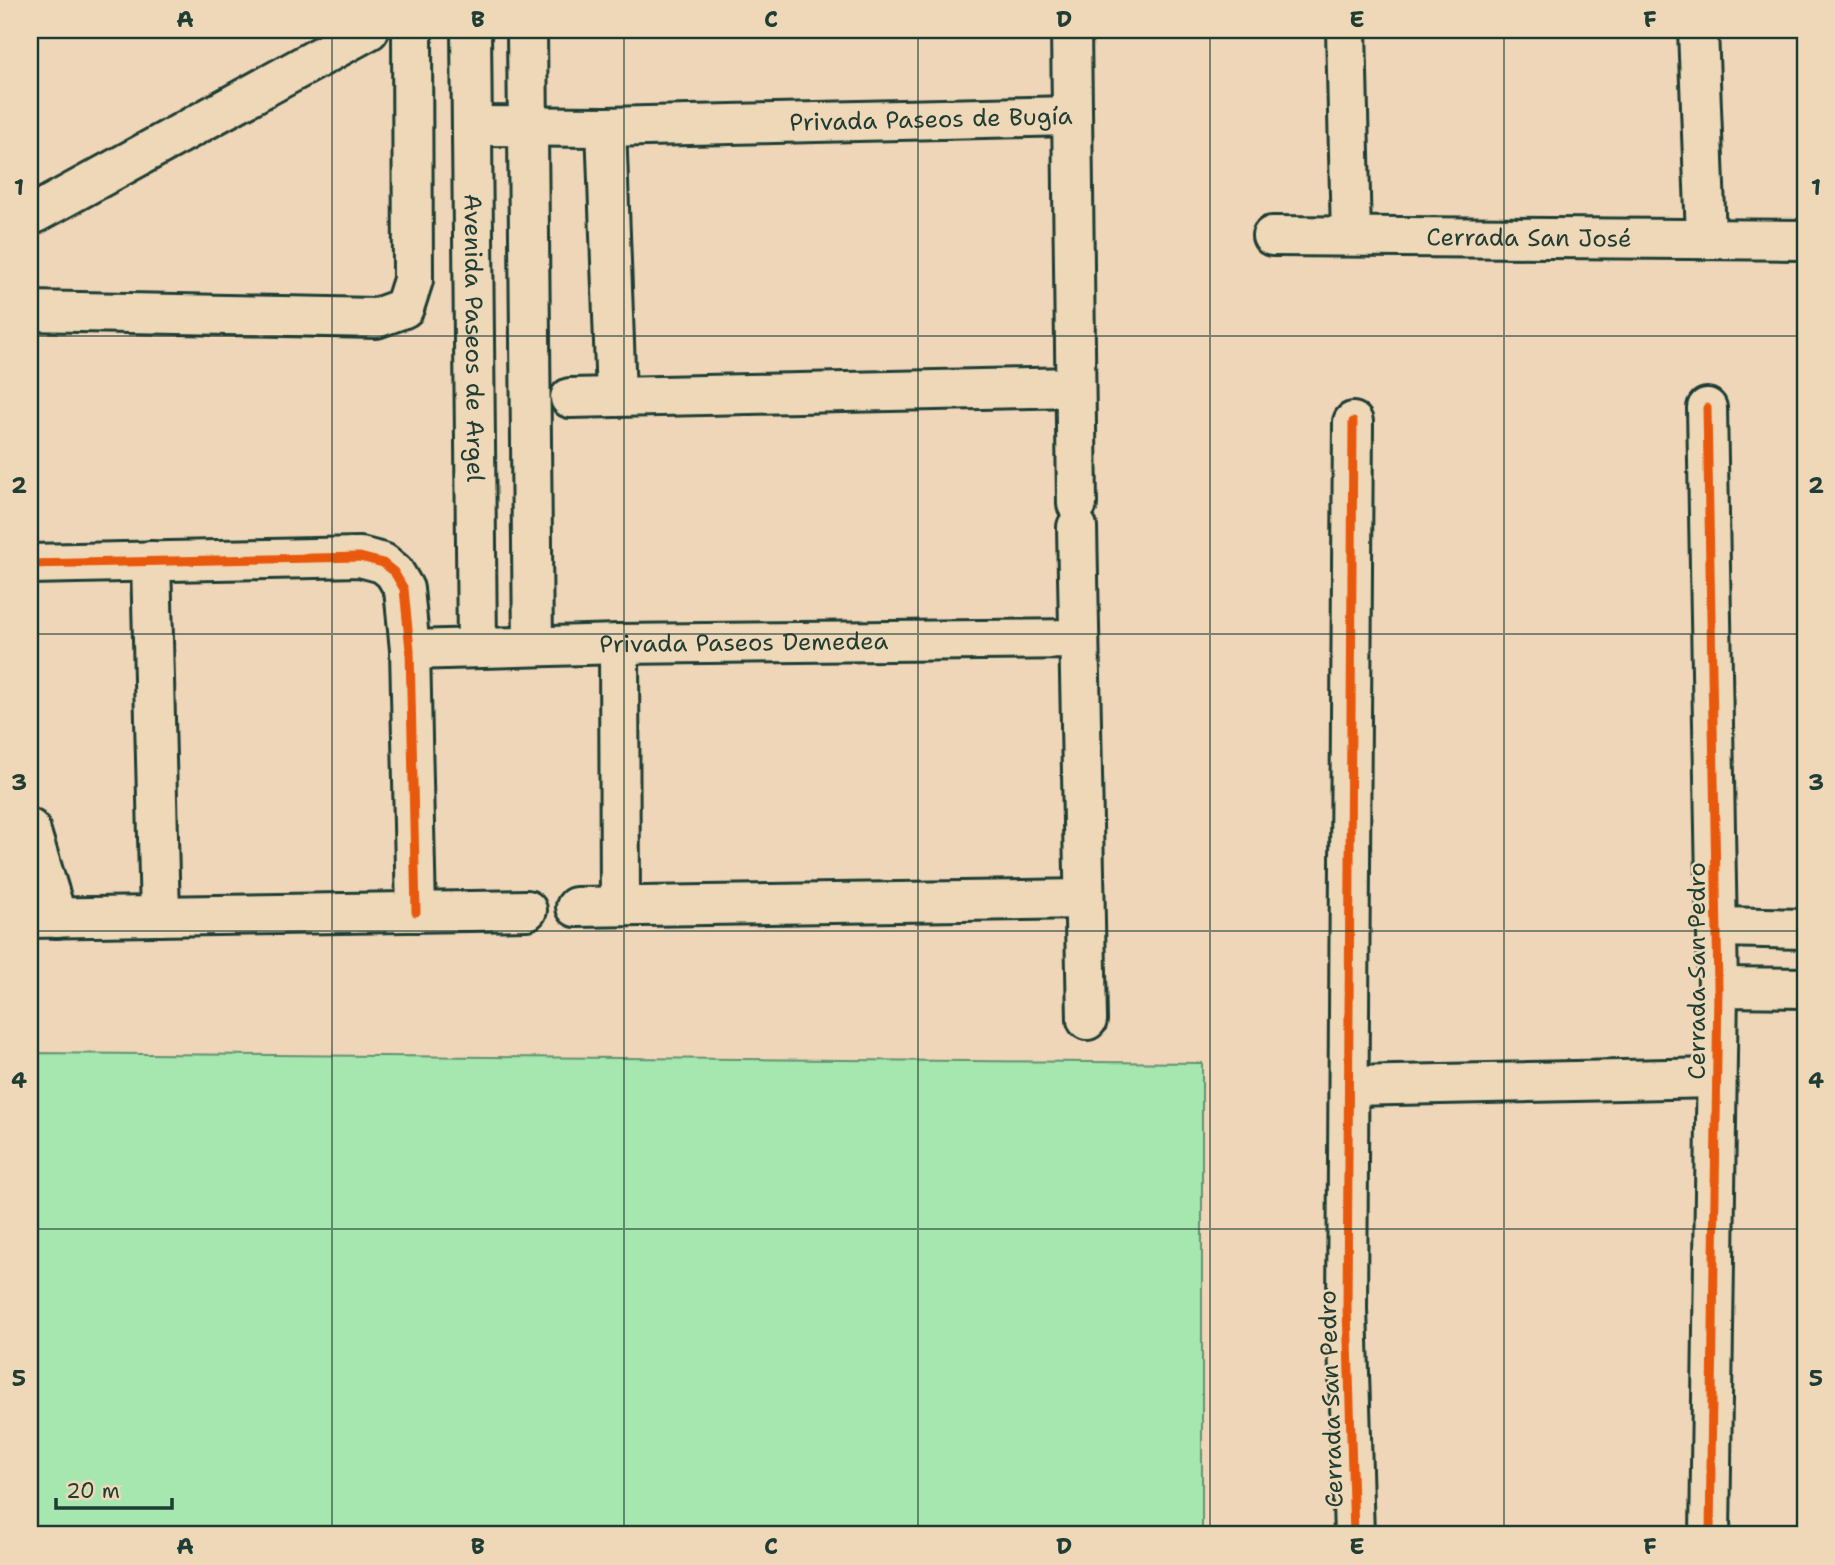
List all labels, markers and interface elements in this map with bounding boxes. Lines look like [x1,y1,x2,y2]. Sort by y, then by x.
text: A [176,4,194,34]
text: B [471,4,485,34]
text: C [764,4,778,34]
text: D [1056,4,1072,34]
text: E [1349,4,1365,34]
text: F [1643,4,1657,34]
street label: Privada Paseos de Bugía [789,100,1073,139]
text: 1 [14,172,24,202]
text: 1 [1811,172,1821,202]
street label: Avenida Paseos de Argel [457,194,491,483]
street label: Cerrada San José [1426,221,1632,255]
text: 2 [11,470,27,500]
text: 2 [1808,470,1824,500]
street label: Privada Paseos Demedea [599,625,889,661]
text: 3 [11,767,27,797]
text: 3 [1808,767,1824,797]
street label: Cerrada San Pedro [1681,862,1713,1080]
text: 4 [11,1065,27,1095]
text: 4 [1808,1065,1824,1095]
street label: Cerrada San Pedro [1311,1290,1351,1508]
text: 5 [12,1363,26,1393]
text: 5 [1809,1363,1823,1393]
scale bar [56,1467,172,1511]
text: 20 m [66,1477,120,1505]
text: A [176,1531,194,1561]
text: B [471,1531,485,1561]
text: C [764,1531,778,1561]
text: D [1056,1531,1072,1561]
text: E [1349,1531,1365,1561]
text: F [1643,1531,1657,1561]

